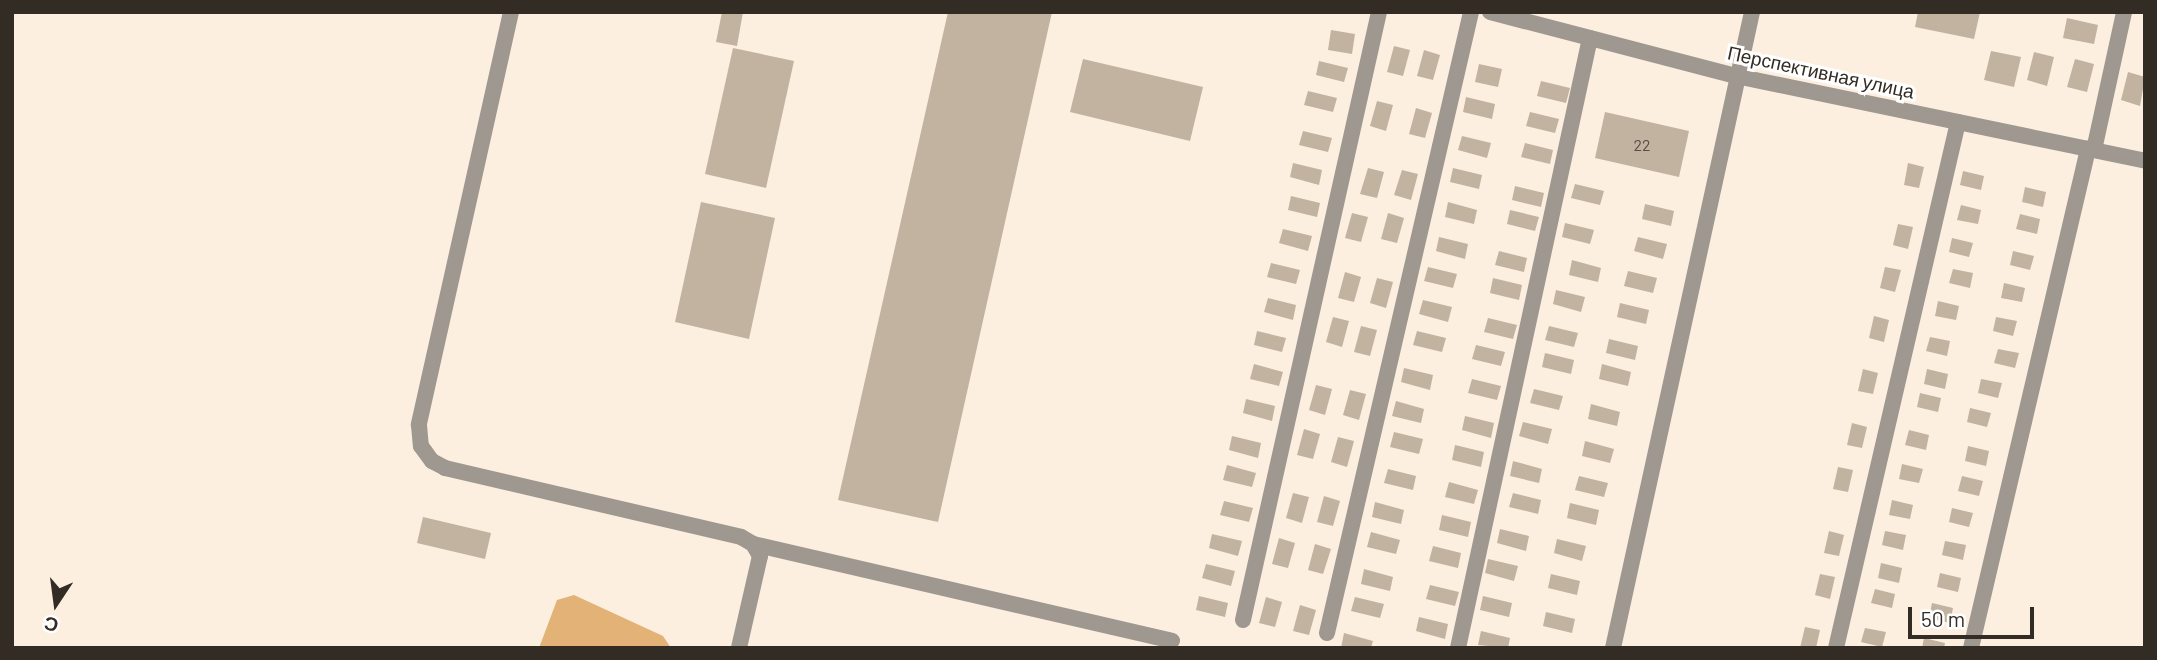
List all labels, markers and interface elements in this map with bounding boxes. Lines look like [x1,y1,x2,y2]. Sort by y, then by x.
street label: Перспективная улица [1725,41,1917,103]
house number: 22 [1633,135,1651,155]
north arrow [21,569,91,639]
scale bar [1912,594,2038,638]
text: 50 m [1921,606,1965,631]
text: С [42,612,60,638]

